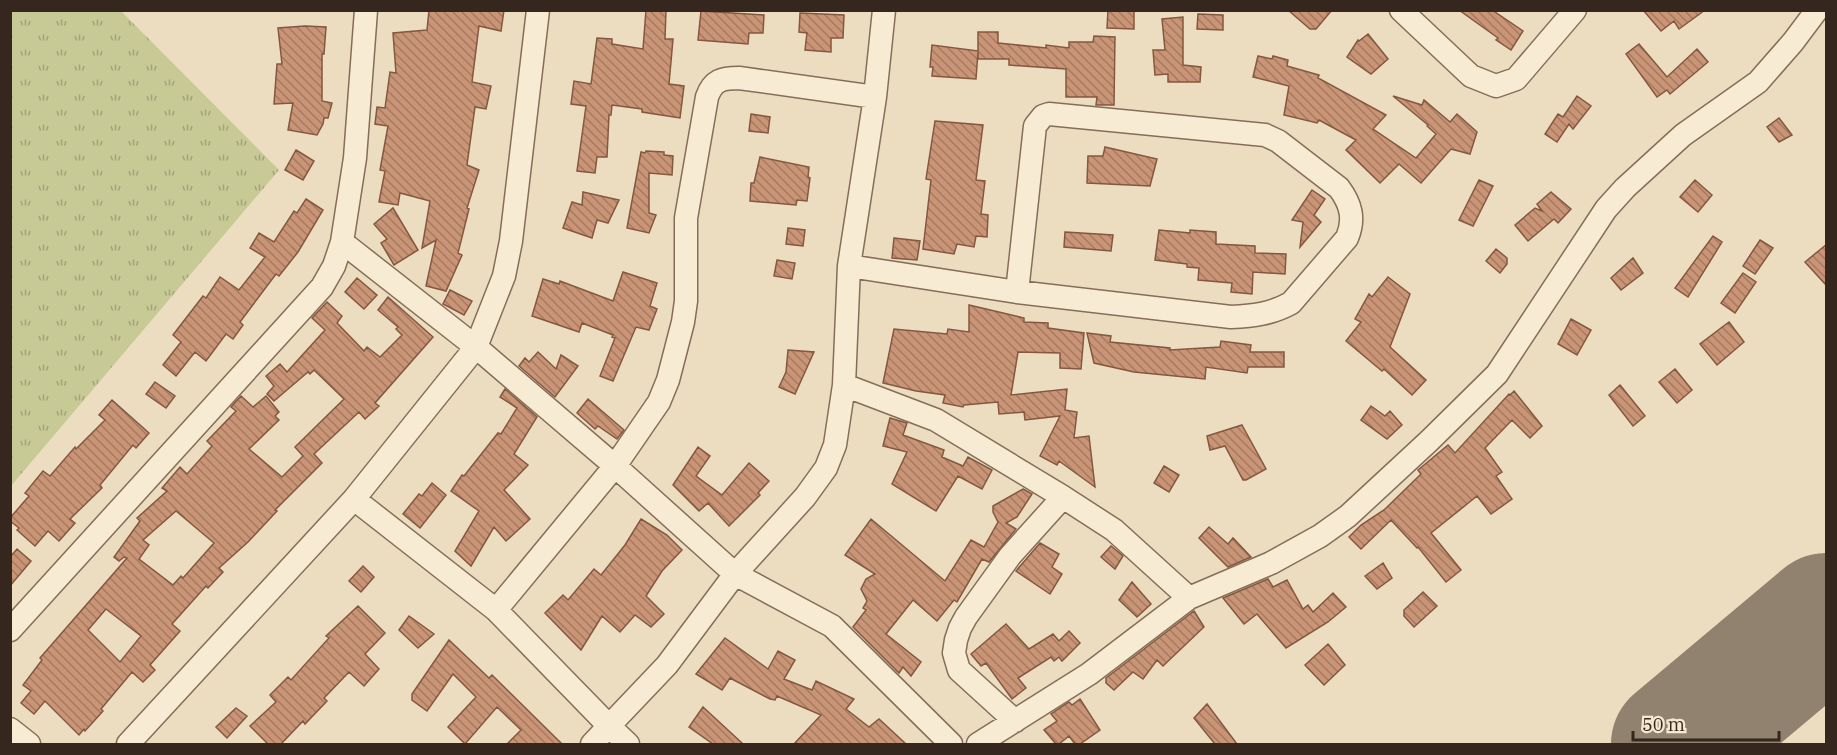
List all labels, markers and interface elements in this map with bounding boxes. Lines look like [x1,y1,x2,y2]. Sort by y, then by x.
scale bar [1633,704,1778,742]
text: 50 m [1642,713,1685,736]

